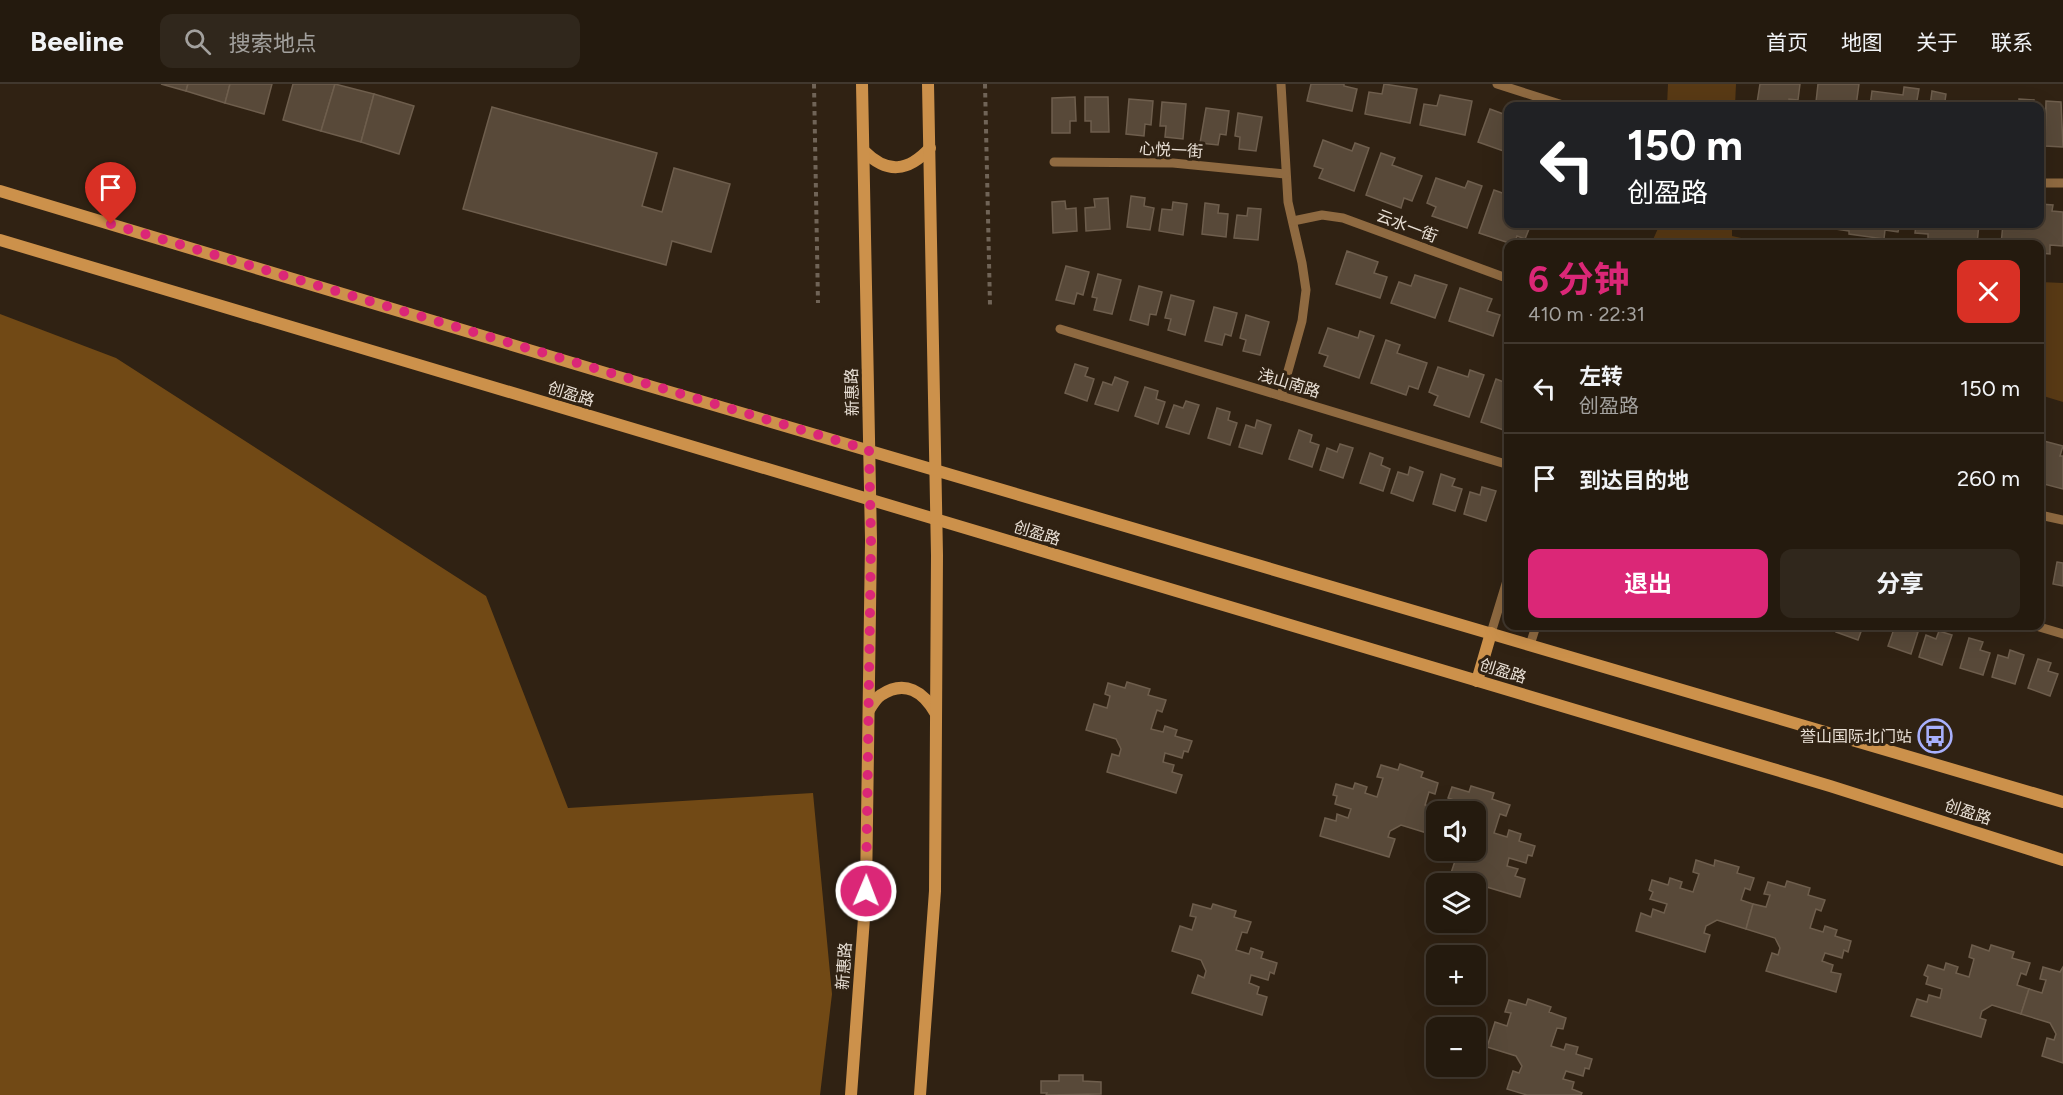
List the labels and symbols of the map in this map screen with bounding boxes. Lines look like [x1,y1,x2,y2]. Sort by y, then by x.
street label: 心悦一街 [1139,139,1203,161]
pin [85,162,136,224]
street label: 云水一街 [1374,206,1440,246]
street label: 浅山南路 [1256,365,1322,401]
street label: 新惠路 [842,368,862,416]
street label: 创盈路 [545,378,597,410]
street label: 创盈路 [1011,517,1063,549]
street label: 创盈路 [1477,655,1529,687]
bus stop icon: 誉山国际北门站 [1917,718,1953,754]
place label: 誉山国际北门站 [1800,727,1912,746]
street label: 创盈路 [1942,796,1994,828]
position arrow [834,859,898,923]
street label: 新惠路 [833,941,855,991]

